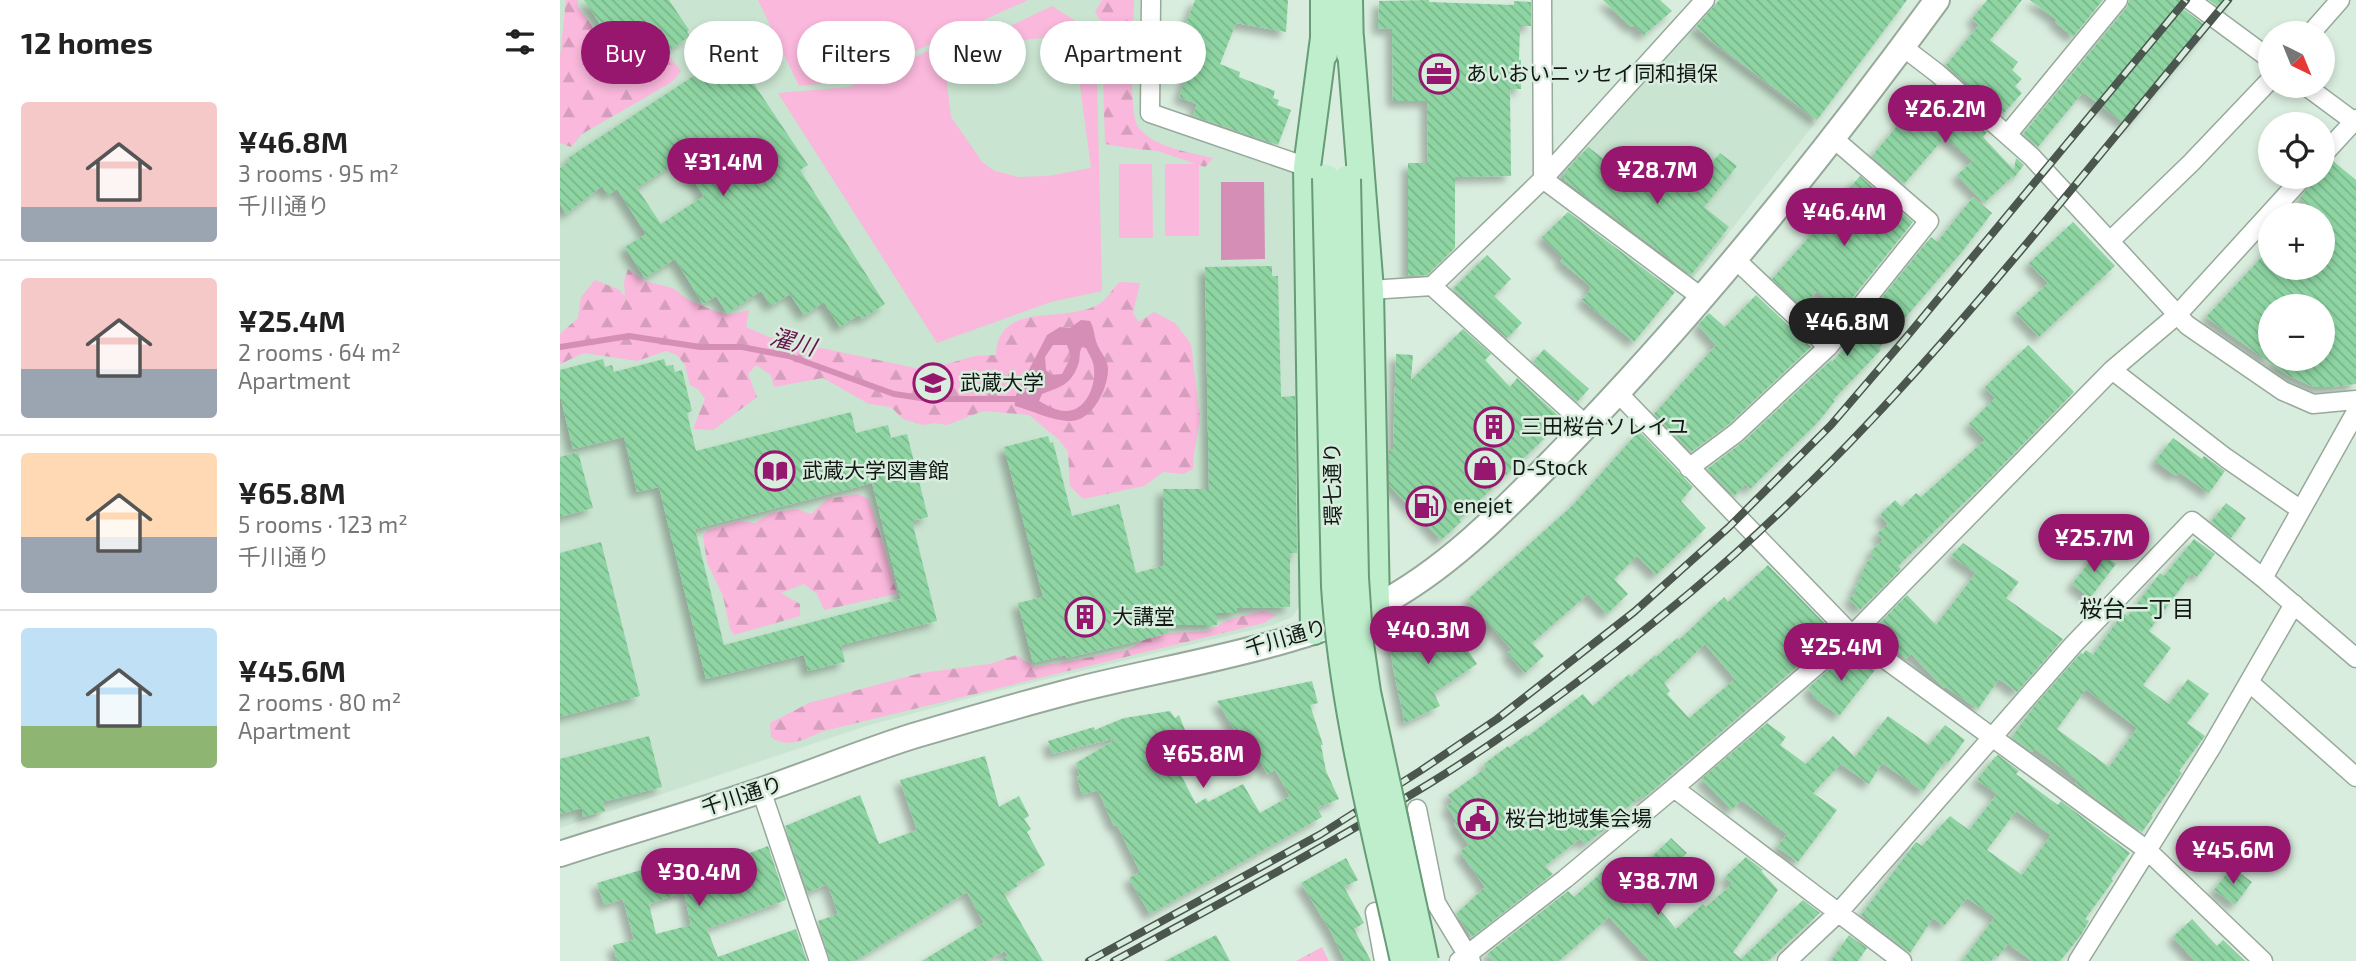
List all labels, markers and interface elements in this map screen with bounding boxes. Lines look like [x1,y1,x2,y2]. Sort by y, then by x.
chip: Buy [581,21,670,84]
chip: Rent [684,21,783,84]
chip: Filters [797,21,915,84]
chip: New [929,21,1026,84]
chip: Apartment [1040,21,1206,84]
north arrow [2258,21,2334,98]
map controls [2258,21,2335,371]
icon: filters [501,23,539,61]
text: 12 homes [21,24,153,60]
office icon: あいおいニッセイ同和損保 [1418,53,1460,95]
place label: あいおいニッセイ同和損保 [1466,60,1718,85]
pin: ¥26.2M [1888,86,2002,145]
text: ¥26.2M [1904,94,1986,122]
button: locate [2258,112,2335,189]
text: ¥46.8M [238,123,348,159]
icon: home [77,130,161,214]
pin: ¥31.4M [666,138,780,198]
pin: ¥28.7M [1600,146,1714,206]
text: ¥31.4M [683,147,763,175]
text: ¥28.7M [1616,155,1698,183]
text: 3 rooms · 95 m² [238,159,399,187]
pin: ¥46.4M [1787,188,1901,248]
text: 千川通り [238,191,330,219]
text: ¥46.4M [1802,197,1886,225]
button: + [2258,203,2335,280]
button: − [2258,294,2335,371]
pin: ¥46.8M [1790,298,1904,358]
text: ¥25.4M [238,302,346,338]
icon: home [77,306,161,390]
text: ¥46.8M [1805,307,1889,335]
water label: 濯川 [767,322,822,361]
text: 2 rooms · 64 m² [238,338,401,366]
school or university icon: 武蔵大学 [912,362,954,404]
text: Apartment [238,366,351,394]
place label: 武蔵大学 [960,369,1044,394]
building icon: 三田桜台ソレイユ [1473,406,1515,448]
place label: 三田桜台ソレイユ [1521,413,1689,438]
street label: 環七通り [1318,442,1345,526]
shop icon: D-Stock [1464,447,1506,489]
library icon: 武蔵大学図書館 [754,450,796,492]
place label: D-Stock [1512,454,1588,479]
place label: 武蔵大学図書館 [802,457,949,482]
text: ¥65.8M [238,474,346,510]
icon: home [77,481,161,565]
fuel station icon: enejet [1405,485,1447,527]
place label: enejet [1453,492,1512,518]
text: 5 rooms · 123 m² [238,510,408,538]
pin: ¥25.7M [2037,514,2151,574]
text: ¥25.7M [2054,523,2134,551]
text: 千川通り [238,542,330,570]
district label: 桜台一丁目 [2080,594,2195,622]
building icon: 大講堂 [1064,596,1106,638]
place label: 大講堂 [1112,603,1175,628]
pin: ¥40.3M [1371,606,1485,666]
street label: 千川通り [1242,613,1329,660]
text: ¥40.3M [1386,615,1470,643]
pin: ¥25.4M [1784,624,1898,683]
text: ¥25.4M [1800,632,1882,660]
text: ¥45.6M [238,652,346,688]
icon: home [77,656,161,740]
text: 2 rooms · 80 m² [238,688,401,716]
text: Apartment [238,716,351,744]
pin: ¥65.8M [1146,730,1260,790]
text: ¥65.8M [1162,739,1244,767]
street label: 千川通り [698,770,785,819]
public building icon: 桜台地域集会場 [1457,798,1499,840]
place label: 桜台地域集会場 [1505,805,1652,830]
pin: ¥45.6M [2176,826,2290,886]
text: ¥45.6M [2192,835,2274,863]
pin: ¥30.4M [642,848,756,908]
text: ¥30.4M [657,857,741,885]
pin: ¥38.7M [1601,858,1715,917]
text: ¥38.7M [1618,866,1698,894]

